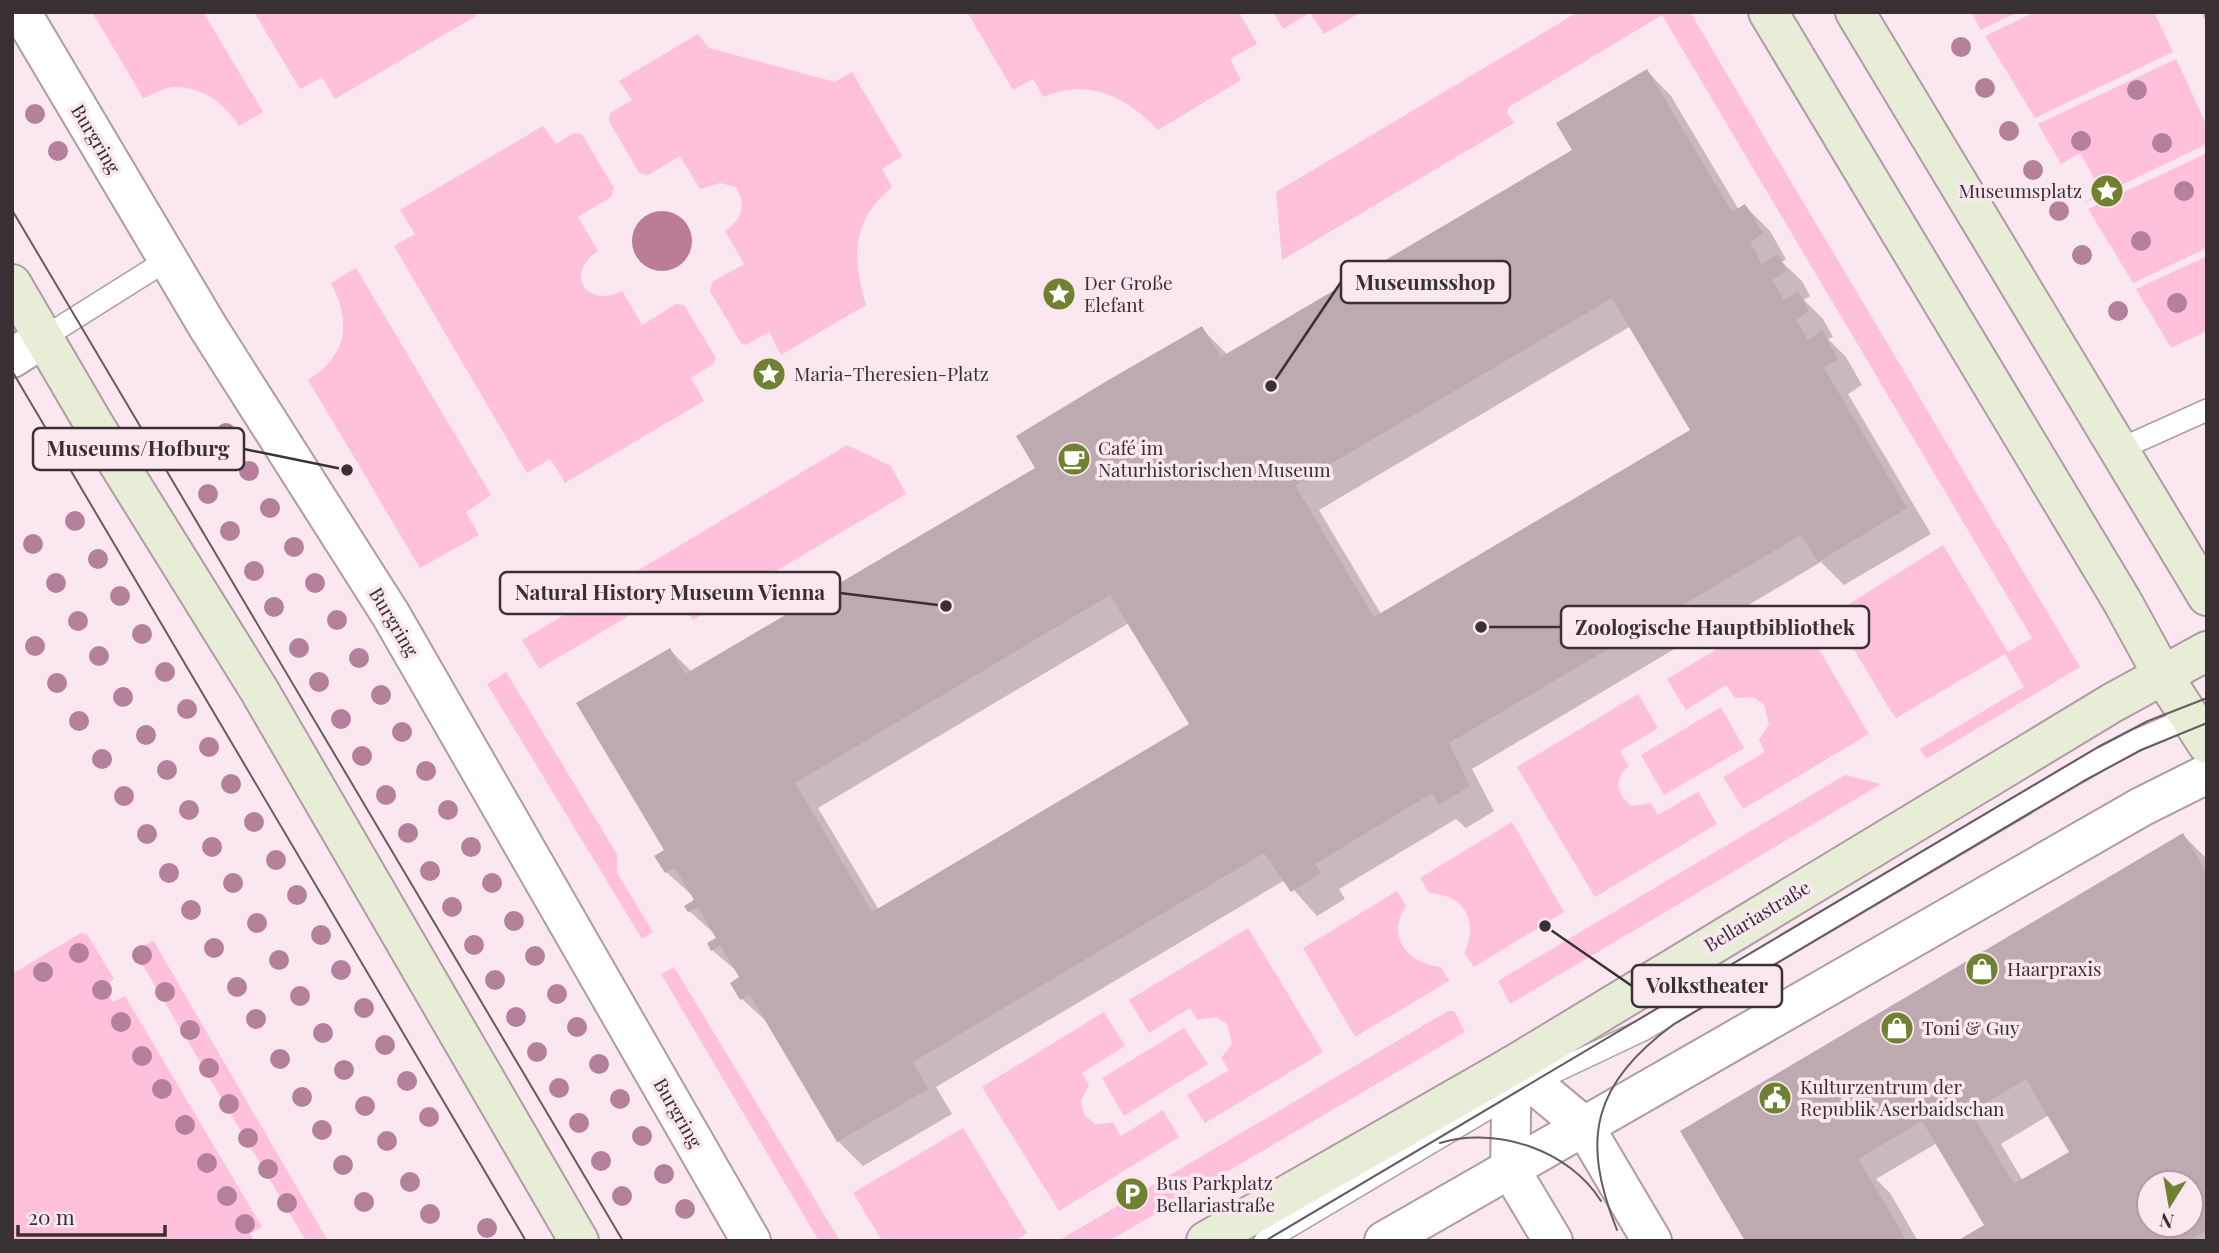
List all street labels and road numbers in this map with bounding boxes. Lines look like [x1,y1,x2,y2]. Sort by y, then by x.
street label: Burgring [66,99,128,178]
street label: Burgring [364,582,426,661]
street label: Bellariastraße [1699,873,1814,957]
street label: Burgring [648,1073,709,1152]

